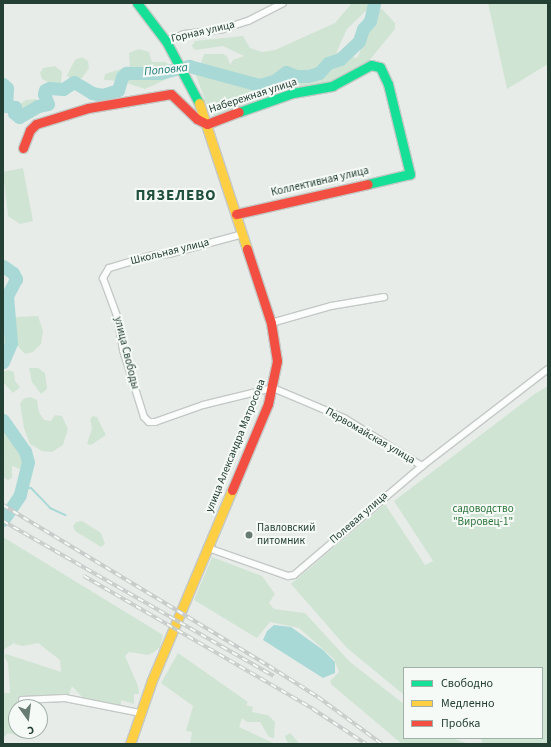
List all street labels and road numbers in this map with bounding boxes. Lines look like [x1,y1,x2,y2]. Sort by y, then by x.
street label: Горная улица [170,18,236,46]
street label: Набережная улица [207,76,299,116]
street label: Коллективная улица [270,164,370,200]
street label: Школьная улица [129,236,211,268]
street label: улица Свободы [111,315,141,391]
street label: улица Александра Матросова [203,377,269,515]
street label: Первомайская улица [323,405,417,467]
street label: Полевая улица [327,489,391,547]

